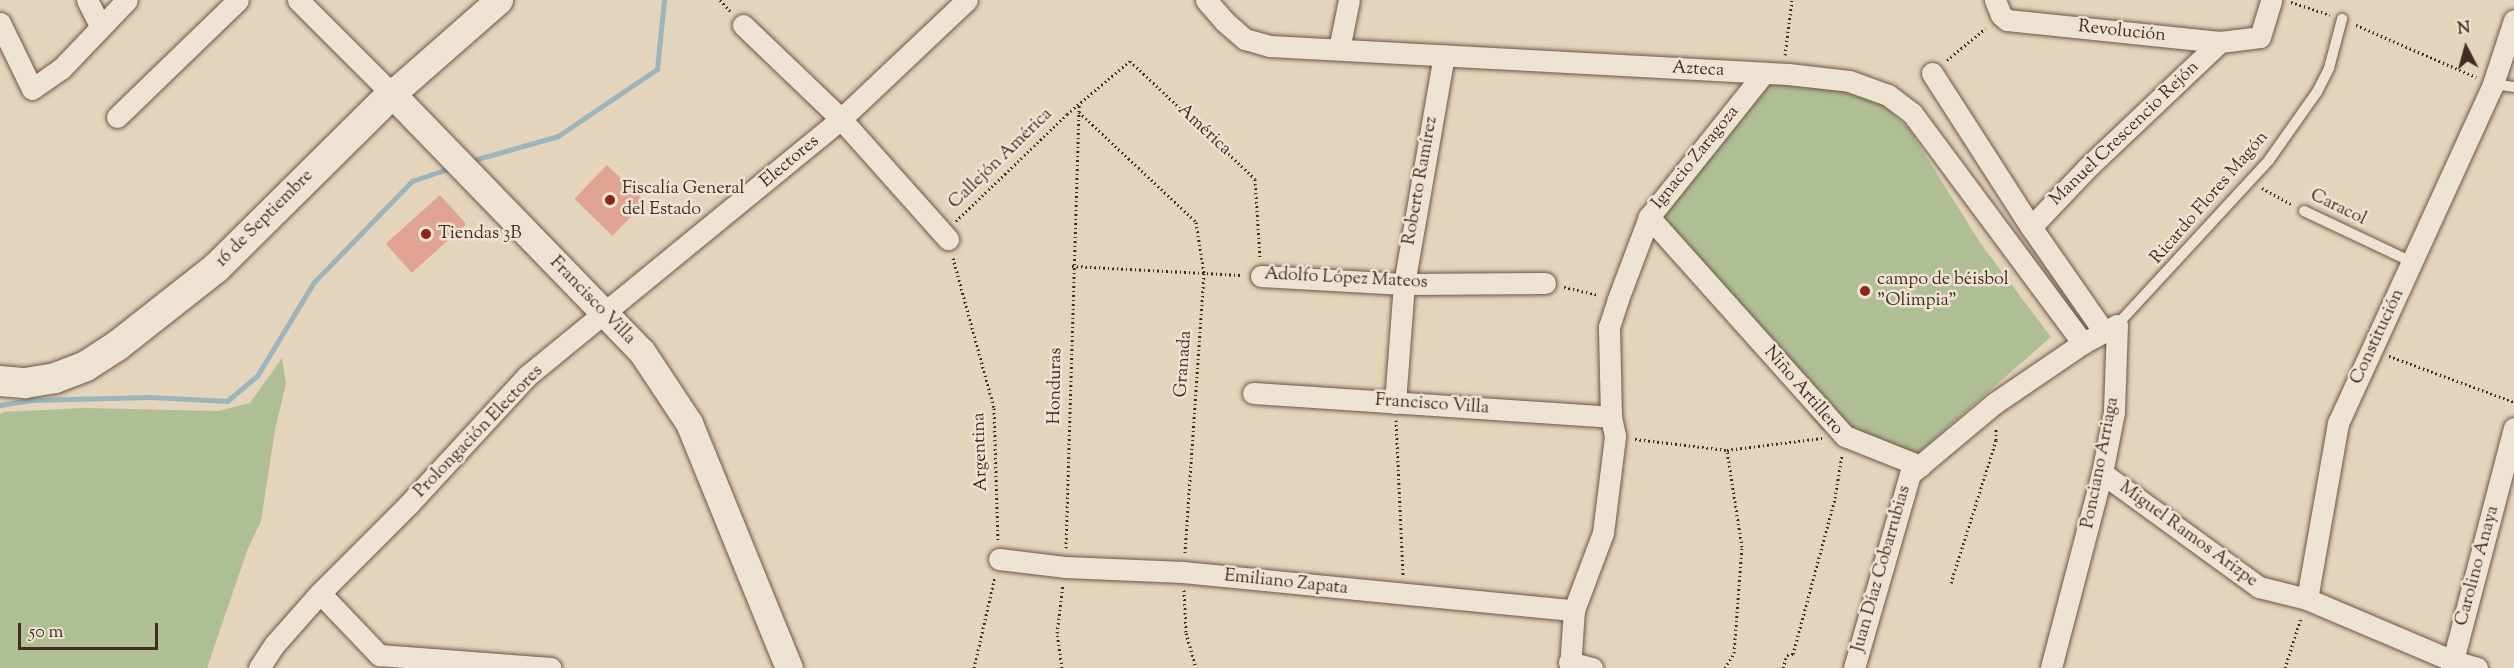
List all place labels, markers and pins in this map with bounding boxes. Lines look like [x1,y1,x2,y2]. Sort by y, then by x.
place label: Fiscalía General del Estado [622,179,745,222]
marker: Fiscalía General del Estado [603,193,617,207]
place label: Tiendas 3B [438,223,522,245]
marker: Tiendas 3B [419,227,433,241]
place label: campo de béisbol "Olimpia" [1877,270,2009,312]
marker: campo de béisbol "Olimpia" [1858,284,1872,298]

